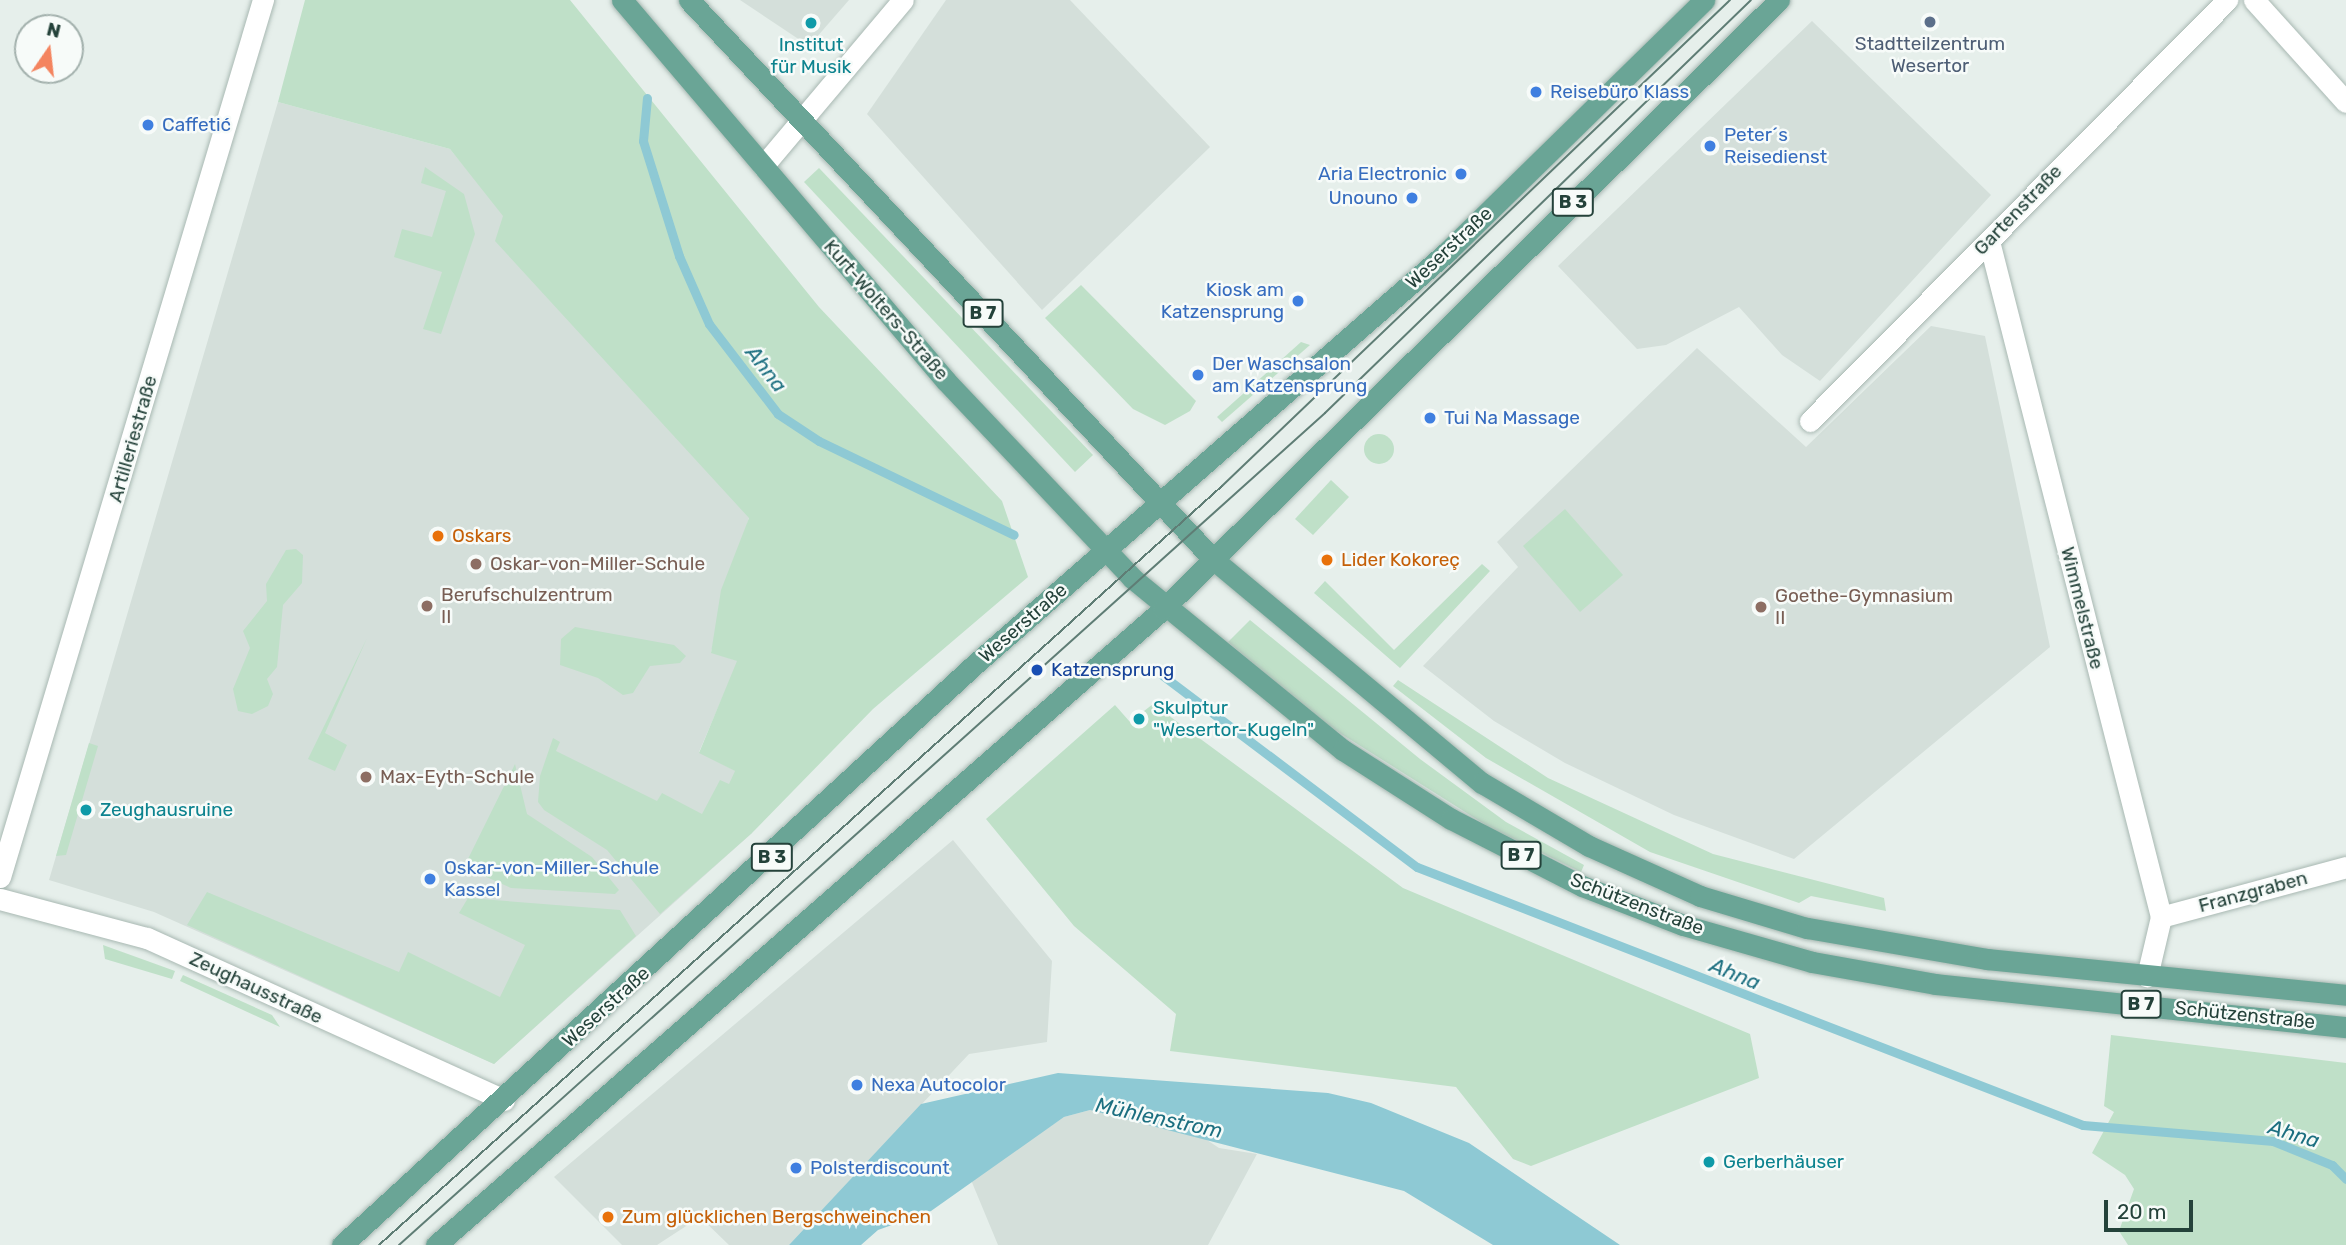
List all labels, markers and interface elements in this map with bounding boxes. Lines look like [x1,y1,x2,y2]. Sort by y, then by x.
north arrow [14,14,84,84]
marker: Stadtteilzentrum Wesertor [1922,14,1938,30]
marker: Institut für Musik [803,15,819,31]
text: N [44,17,63,43]
place label: Stadtteilzentrum Wesertor [1855,33,2005,77]
place label: Institut für Musik [770,34,852,78]
place label: Reisebüro Klass [1550,81,1689,103]
marker: Reisebüro Klass [1528,84,1544,100]
place label: Caffetić [162,114,231,136]
marker: Caffetić [140,117,156,133]
place label: Peter´s Reisedienst [1724,124,1827,168]
marker: Peter´s Reisedienst [1702,138,1718,154]
street label: Gartenstraße [1969,160,2067,260]
place label: Aria Electronic [1318,163,1447,185]
marker: Aria Electronic [1453,166,1469,182]
place label: Unouno [1328,187,1398,209]
road number: B 3 [1550,188,1596,216]
marker: Unouno [1404,190,1420,206]
street label: Weserstraße [1401,202,1497,294]
street label: Kurt-Wolters-Straße [819,235,953,385]
place label: Kiosk am Katzensprung [1161,279,1284,323]
marker: Kiosk am Katzensprung [1290,293,1306,309]
road number: B 7 [962,298,1004,328]
water label: Ahna [740,341,792,397]
place label: Der Waschsalon am Katzensprung [1212,353,1367,397]
marker: Der Waschsalon am Katzensprung [1190,367,1206,383]
street label: Artilleriestraße [104,373,162,505]
place label: Tui Na Massage [1444,407,1580,429]
marker: Tui Na Massage [1422,410,1438,426]
place label: Oskars [452,525,512,547]
marker: Oskars [430,528,446,544]
street label: Wimmelstraße [2056,544,2108,672]
place label: Lider Kokoreç [1341,549,1460,571]
marker: Lider Kokoreç [1319,552,1335,568]
place label: Oskar-von-Miller-Schule [490,553,705,575]
marker: Oskar-von-Miller-Schule [468,556,484,572]
street label: Weserstraße [974,578,1072,668]
place label: Berufschulzentrum II [441,584,613,628]
place label: Goethe-Gymnasium II [1775,585,1953,629]
marker: Berufschulzentrum II [419,598,435,614]
marker: Goethe-Gymnasium II [1753,599,1769,615]
place label: Katzensprung [1051,659,1174,681]
marker: Katzensprung [1029,662,1045,678]
place label: Skulptur "Wesertor-Kugeln" [1153,697,1314,741]
marker: Skulptur "Wesertor-Kugeln" [1131,711,1147,727]
place label: Max-Eyth-Schule [380,766,534,788]
marker: Max-Eyth-Schule [358,769,374,785]
place label: Zeughausruine [100,799,233,821]
marker: Zeughausruine [78,802,94,818]
road number: B 7 [1500,840,1542,870]
road number: B 3 [749,842,795,872]
place label: Oskar-von-Miller-Schule Kassel [444,857,659,901]
street label: Franzgraben [2196,867,2310,917]
street label: Schützenstraße [1567,868,1707,940]
marker: Oskar-von-Miller-Schule Kassel [422,871,438,887]
street label: Zeughausstraße [186,947,326,1029]
water label: Ahna [1706,953,1764,995]
street label: Weserstraße [558,962,654,1052]
road number: B 7 [2120,989,2162,1018]
street label: Schützenstraße [2174,996,2316,1034]
place label: Nexa Autocolor [871,1074,1006,1096]
marker: Nexa Autocolor [849,1077,865,1093]
water label: Mühlenstrom [1093,1092,1225,1144]
water label: Ahna [2265,1114,2323,1154]
place label: Gerberhäuser [1723,1151,1844,1173]
marker: Gerberhäuser [1701,1154,1717,1170]
place label: Polsterdiscount [810,1157,950,1179]
marker: Polsterdiscount [788,1160,804,1176]
scale bar [2108,1186,2197,1230]
text: 20 m [2117,1199,2166,1224]
place label: Zum glücklichen Bergschweinchen [622,1206,931,1228]
marker: Zum glücklichen Bergschweinchen [600,1209,616,1225]

